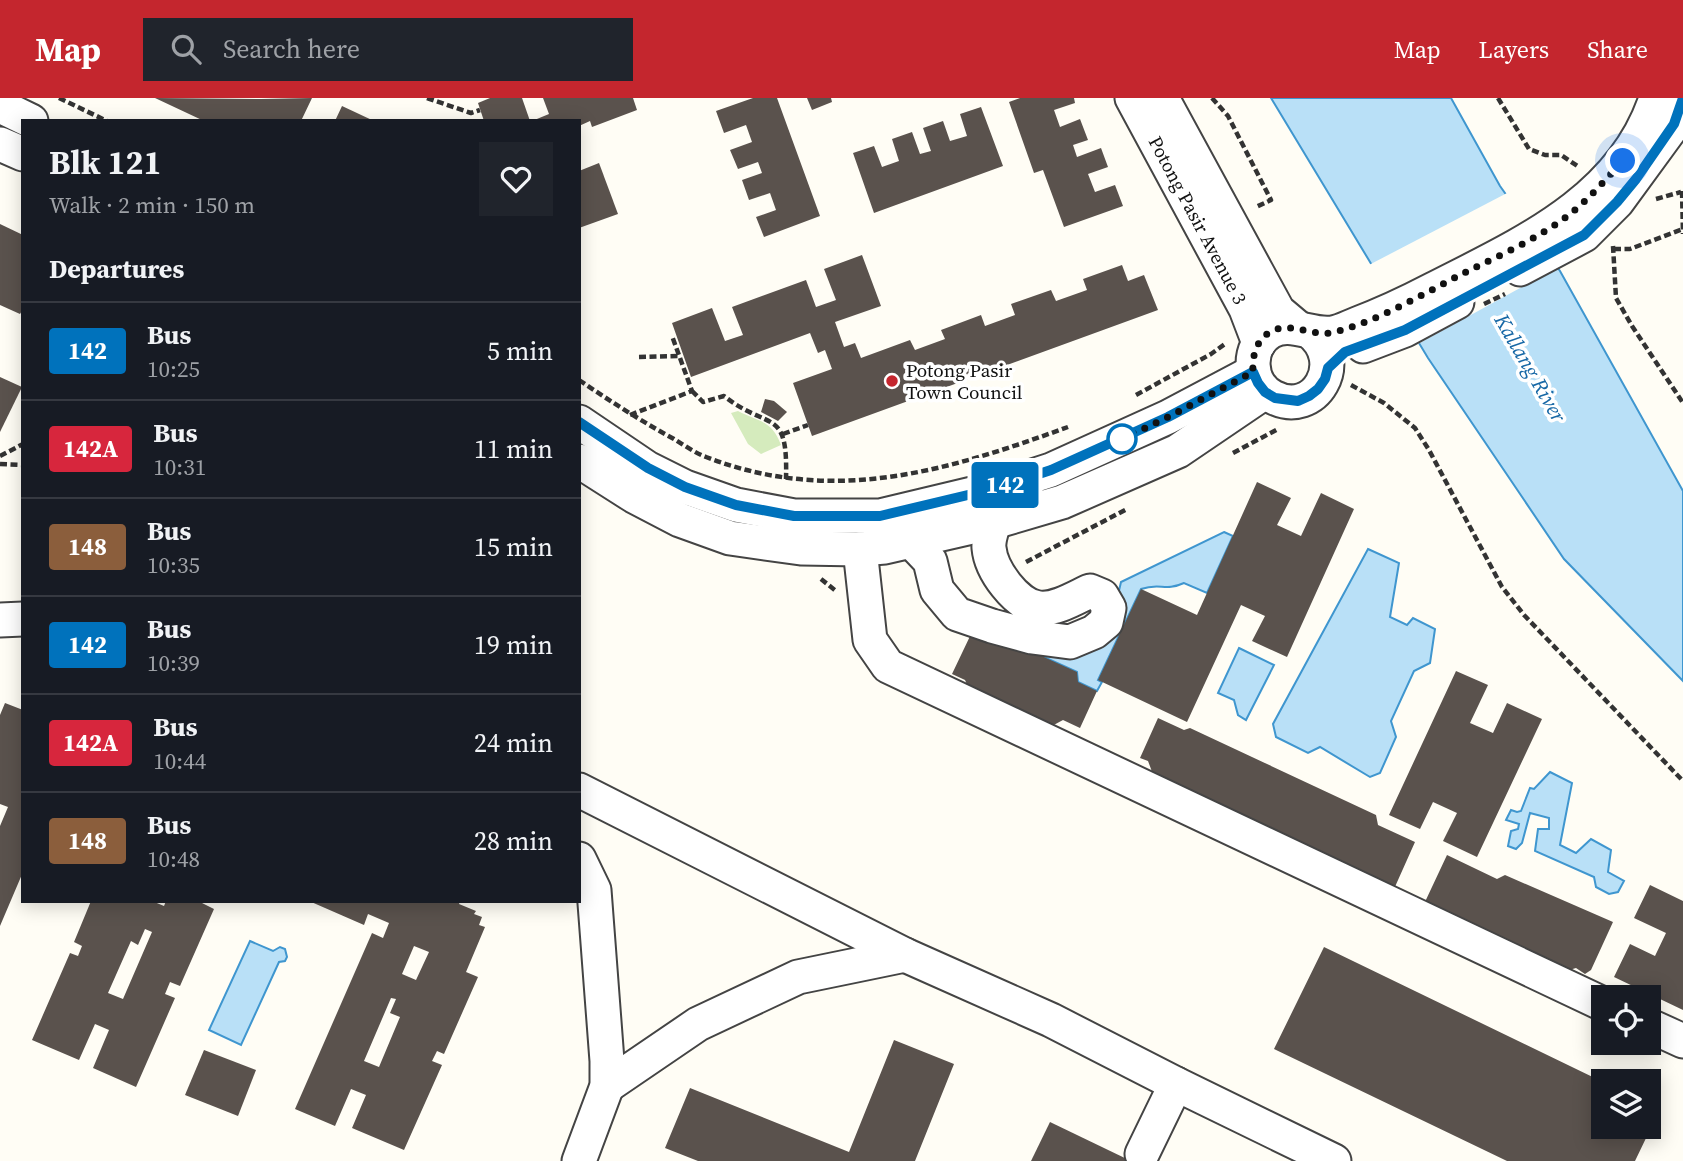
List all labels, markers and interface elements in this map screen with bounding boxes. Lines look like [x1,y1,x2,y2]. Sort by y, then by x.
search box [143,18,633,81]
text: Map [35,27,101,72]
icon: search [167,30,205,68]
text: Search here [223,31,360,67]
text: Map [1394,33,1441,66]
text: Layers [1479,33,1549,66]
text: Share [1587,33,1648,66]
street label: Potong Pasir Avenue 3 [1143,131,1253,309]
text: Blk 121 [49,140,161,185]
button: heart [479,142,553,216]
your location [1605,143,1640,178]
text: Walk · 2 min · 150 m [49,189,255,221]
text: Departures [49,251,184,287]
water label: Kallang River [1487,307,1573,428]
text: Bus [147,317,191,353]
text: 5 min [487,333,553,369]
text: 142 [68,334,107,367]
text: 10:25 [147,353,200,385]
place label: Potong Pasir Town Council [906,357,1023,405]
marker: Potong Pasir Town Council [884,373,900,389]
text: Bus [153,415,198,451]
unlabelled marker [1107,424,1137,454]
text: 11 min [474,431,553,467]
text: 142A [63,432,118,465]
text: 10:31 [153,451,206,483]
line badge: 142 [965,462,1045,508]
text: 142 [985,468,1025,501]
text: Bus [147,513,191,549]
text: 15 min [474,529,553,565]
text: 148 [68,530,107,563]
text: 10:35 [147,549,200,581]
text: Bus [147,611,191,647]
text: 19 min [474,627,553,663]
text: 142 [68,628,107,661]
text: 10:39 [147,647,200,679]
text: Bus [153,709,198,745]
text: 24 min [474,725,553,761]
text: 142A [63,726,118,759]
text: 10:44 [153,745,206,777]
text: Bus [147,807,191,843]
text: 28 min [474,823,553,859]
text: 148 [68,824,107,857]
text: 10:48 [147,843,200,875]
map controls [1591,985,1661,1139]
button: locate [1591,985,1661,1055]
button: layers [1591,1069,1661,1139]

